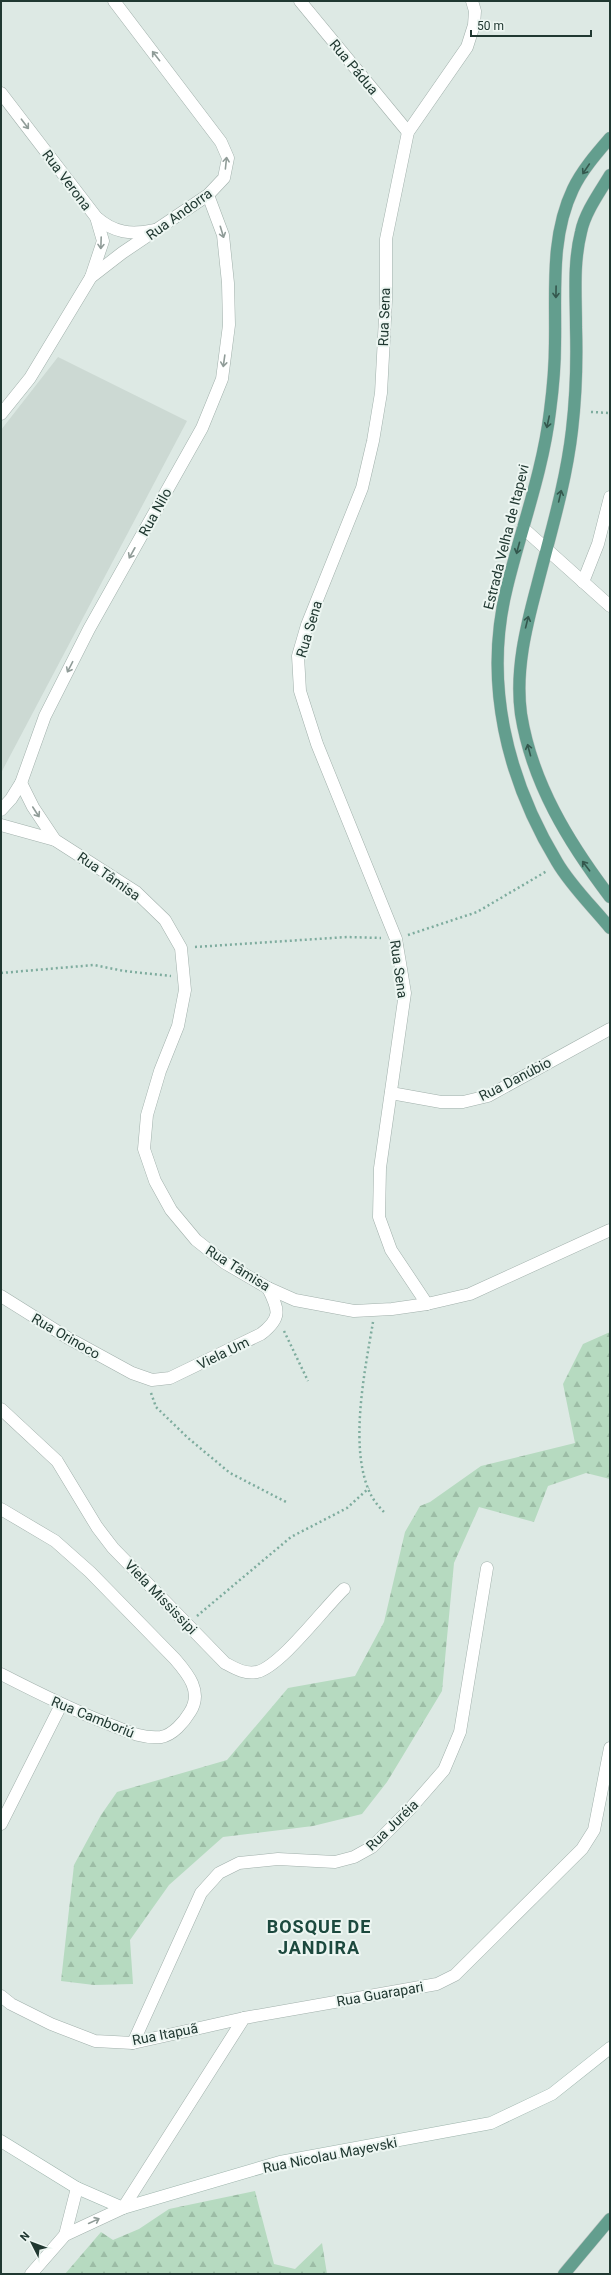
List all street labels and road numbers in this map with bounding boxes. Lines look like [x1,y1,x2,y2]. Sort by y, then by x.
street label: Rua Pádua [326,36,382,98]
street label: Rua Verona [39,147,95,213]
street label: Rua Andorra [143,185,215,243]
street label: Rua Sena [375,287,393,347]
street label: Estrada Velha de Itapevi [480,463,532,611]
street label: Rua Nilo [135,485,175,539]
street label: Rua Sena [293,599,325,659]
street label: Rua Tâmisa [75,849,143,903]
street label: Rua Sena [387,939,411,999]
street label: Rua Danúbio [476,1054,554,1104]
street label: Rua Tâmisa [203,1242,273,1294]
street label: Rua Orinoco [29,1310,103,1362]
street label: Viela Um [195,1334,251,1372]
street label: Viela Mississipi [122,1557,200,1637]
street label: Rua Camboriú [49,1693,137,1741]
street label: Rua Juréia [363,1796,421,1854]
street label: Rua Guarapari [335,1978,425,2010]
street label: Rua Itapuã [131,2020,199,2048]
street label: Rua Nicolau Mayevski [261,2134,399,2176]

